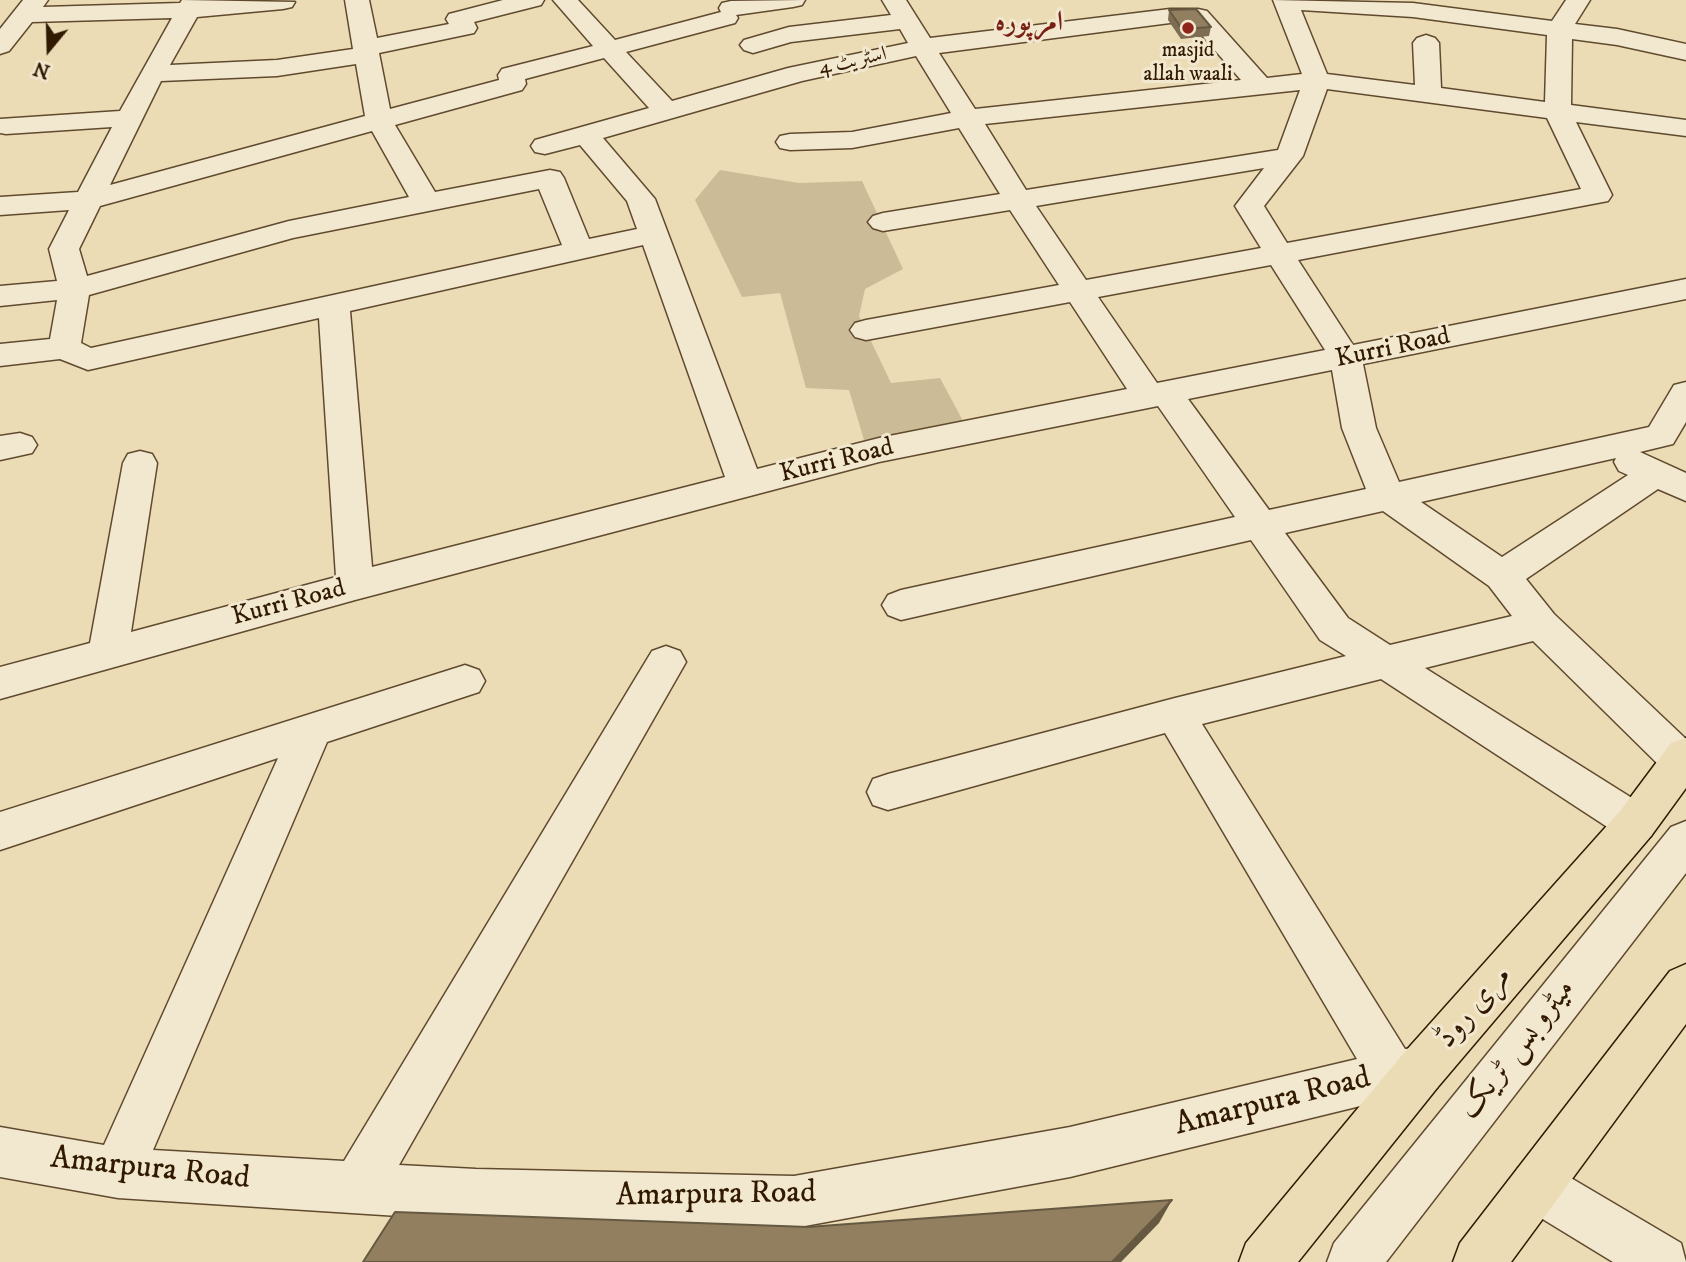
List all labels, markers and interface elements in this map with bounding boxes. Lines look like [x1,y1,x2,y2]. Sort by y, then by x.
district label: امرپورہ [995,7,1063,41]
north arrow [14,14,84,84]
marker: masjid allah waali [1180,20,1196,36]
place label: masjid allah waali [1144,39,1232,89]
street label: اسٹریٹ 4 [817,43,889,81]
text: N [31,56,53,83]
street label: Kurri Road [1333,322,1453,376]
street label: Kurri Road [777,433,897,491]
street label: Kurri Road [229,574,349,634]
street label: مری روڈ [1429,959,1521,1057]
street label: میٹرو بس ٹریک [1451,972,1585,1128]
street label: Amarpura Road [1171,1060,1375,1146]
street label: Amarpura Road [49,1140,251,1200]
street label: Amarpura Road [616,1175,816,1217]

